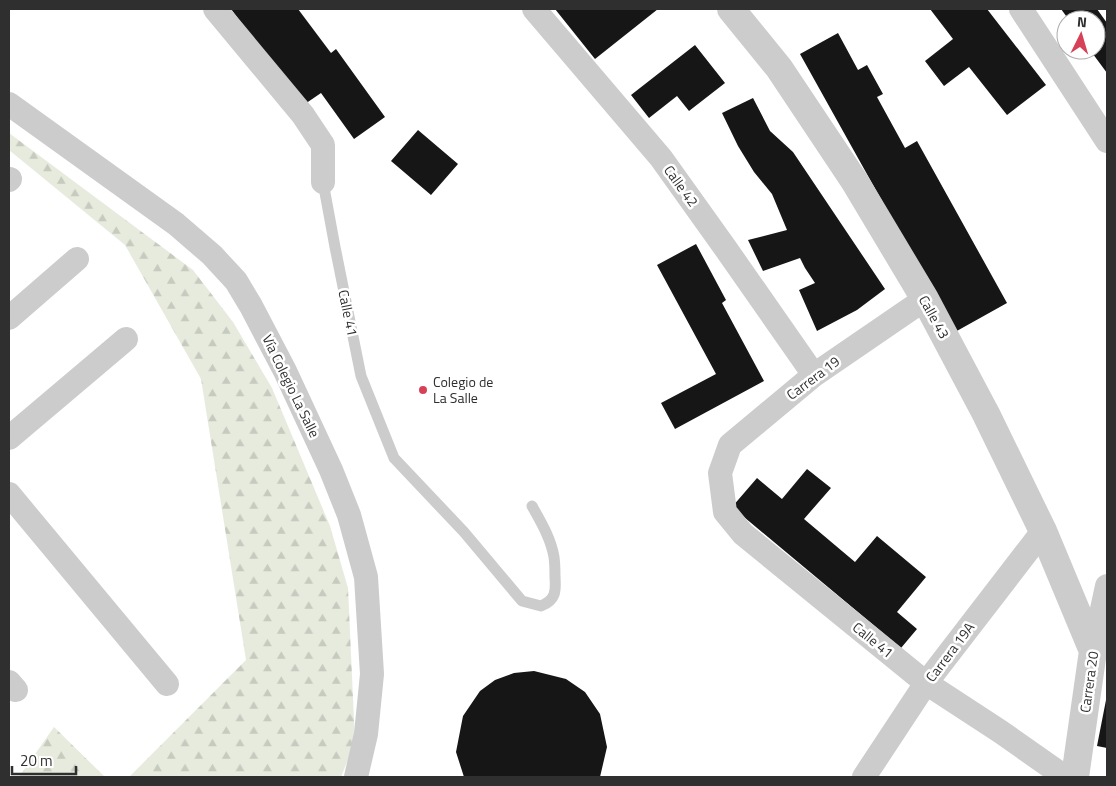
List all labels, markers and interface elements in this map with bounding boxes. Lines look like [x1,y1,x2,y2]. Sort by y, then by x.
north arrow [1056,10,1106,60]
text: N [1076,11,1088,32]
street label: Calle 42 [659,161,704,211]
street label: Calle 41 [333,288,364,338]
street label: Calle 43 [914,291,955,342]
street label: Vía Colegio La Salle [257,331,325,441]
street label: Carrera 19 [782,351,844,405]
place label: Colegio de La Salle [433,371,493,408]
marker: Colegio de La Salle [417,384,429,396]
street label: Calle 41 [848,617,898,663]
street label: Carrera 19A [920,617,980,686]
street label: Carrera 20 [1074,650,1103,714]
scale bar [12,744,76,776]
text: 20 m [20,749,53,772]

